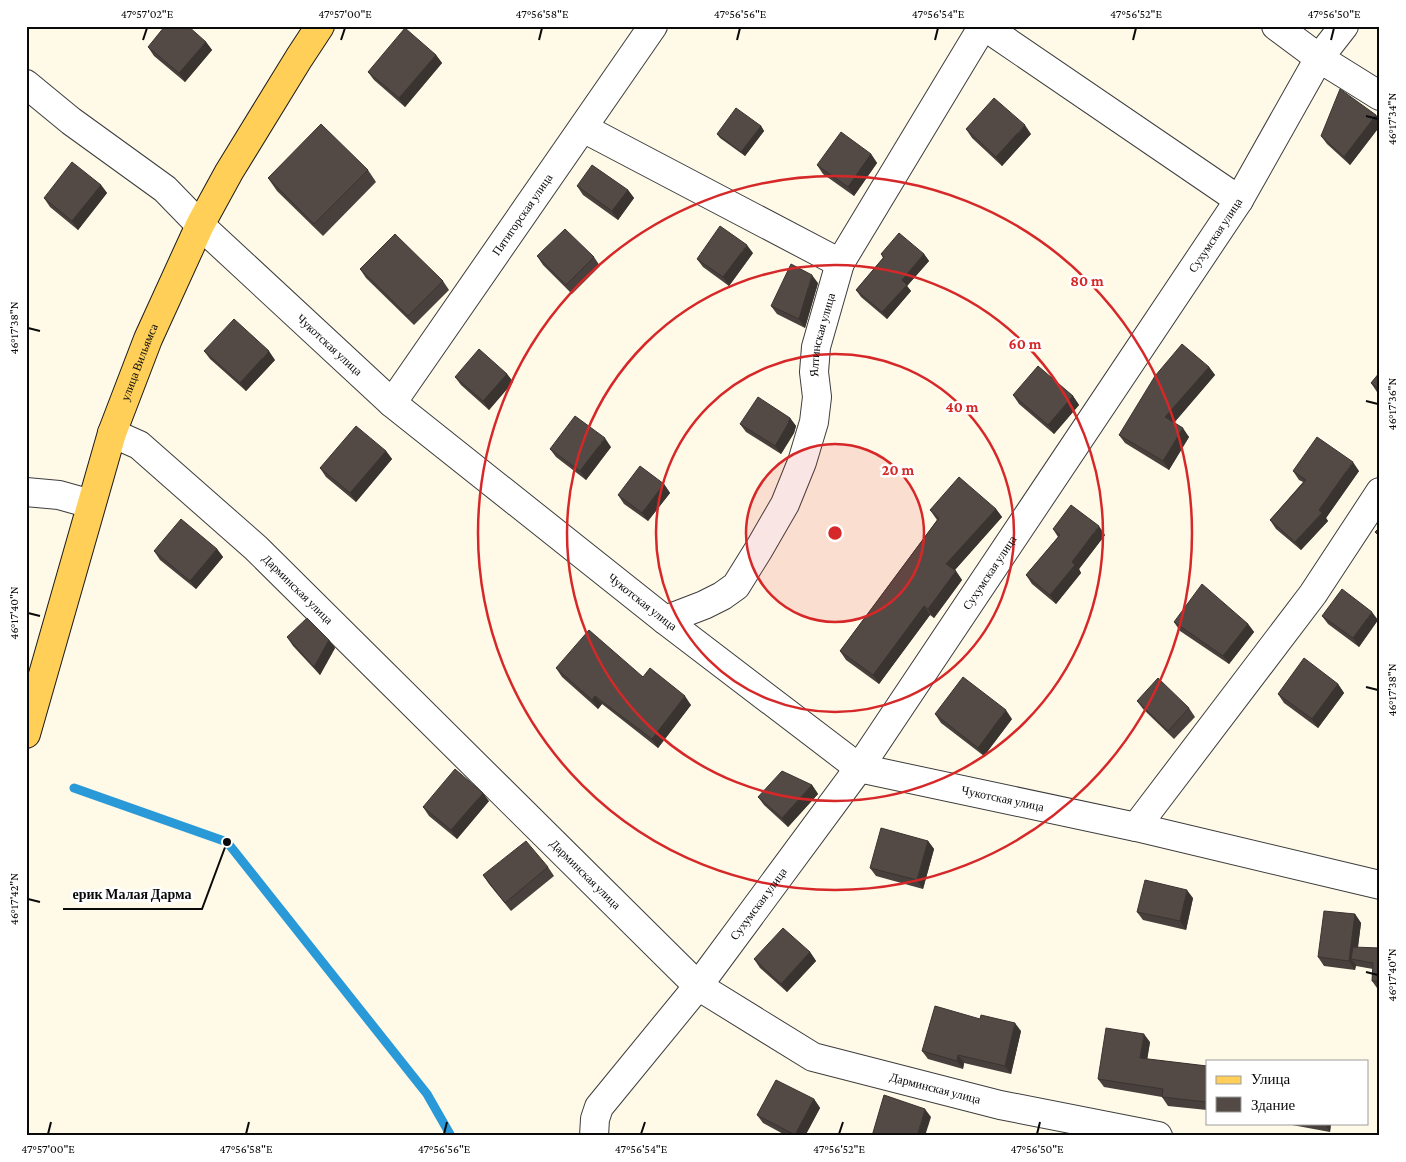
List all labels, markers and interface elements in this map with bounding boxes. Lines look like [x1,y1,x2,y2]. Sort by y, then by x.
text: 47°57'02"E [121,7,174,21]
text: 47°57'00"E [318,7,372,21]
text: 47°56'58"E [516,7,569,21]
text: 47°56'56"E [714,7,767,21]
text: 47°56'54"E [912,7,965,21]
text: 47°56'52"E [1110,7,1162,21]
text: 47°56'50"E [1307,7,1361,21]
text: 46°17'34"N [1385,93,1399,145]
street label: Пятигорская улица [489,171,556,258]
street label: Сухумская улица [1186,195,1246,275]
text: 80 m [1070,273,1104,289]
street label: Ялтинская улица [807,291,838,378]
text: 46°17'38"N [7,301,21,355]
street label: Чукотская улица [294,311,366,379]
street label: улица Вильямса [118,321,161,403]
text: 60 m [1009,336,1042,352]
text: 46°17'36"N [1385,377,1399,430]
text: 40 m [946,399,979,415]
text: 20 m [882,462,914,478]
centre of rings [826,524,844,542]
street label: Сухумская улица [960,532,1020,613]
street label: Дарминская улица [259,551,336,628]
street label: Чукотская улица [605,570,680,634]
text: 46°17'40"N [7,586,21,640]
text: 46°17'38"N [1385,663,1399,717]
street label: Чукотская улица [960,783,1046,814]
street label: Дарминская улица [547,836,624,913]
street label: Сухумская улица [727,864,790,943]
text: 46°17'42"N [7,873,21,925]
callout: ерик Малая Дарма [63,880,202,909]
text: ерик Малая Дарма [73,886,191,902]
text: 46°17'40"N [1385,948,1399,1002]
legend [1206,1060,1368,1124]
street label: Дарминская улица [888,1070,983,1107]
text: Улица [1251,1071,1290,1087]
text: Здание [1251,1097,1295,1113]
text: 47°57'00"E [21,1142,75,1156]
text: 47°56'58"E [220,1142,273,1156]
text: 47°56'56"E [418,1142,471,1156]
text: 47°56'54"E [615,1142,668,1156]
text: 47°56'52"E [813,1142,865,1156]
text: 47°56'50"E [1010,1142,1064,1156]

